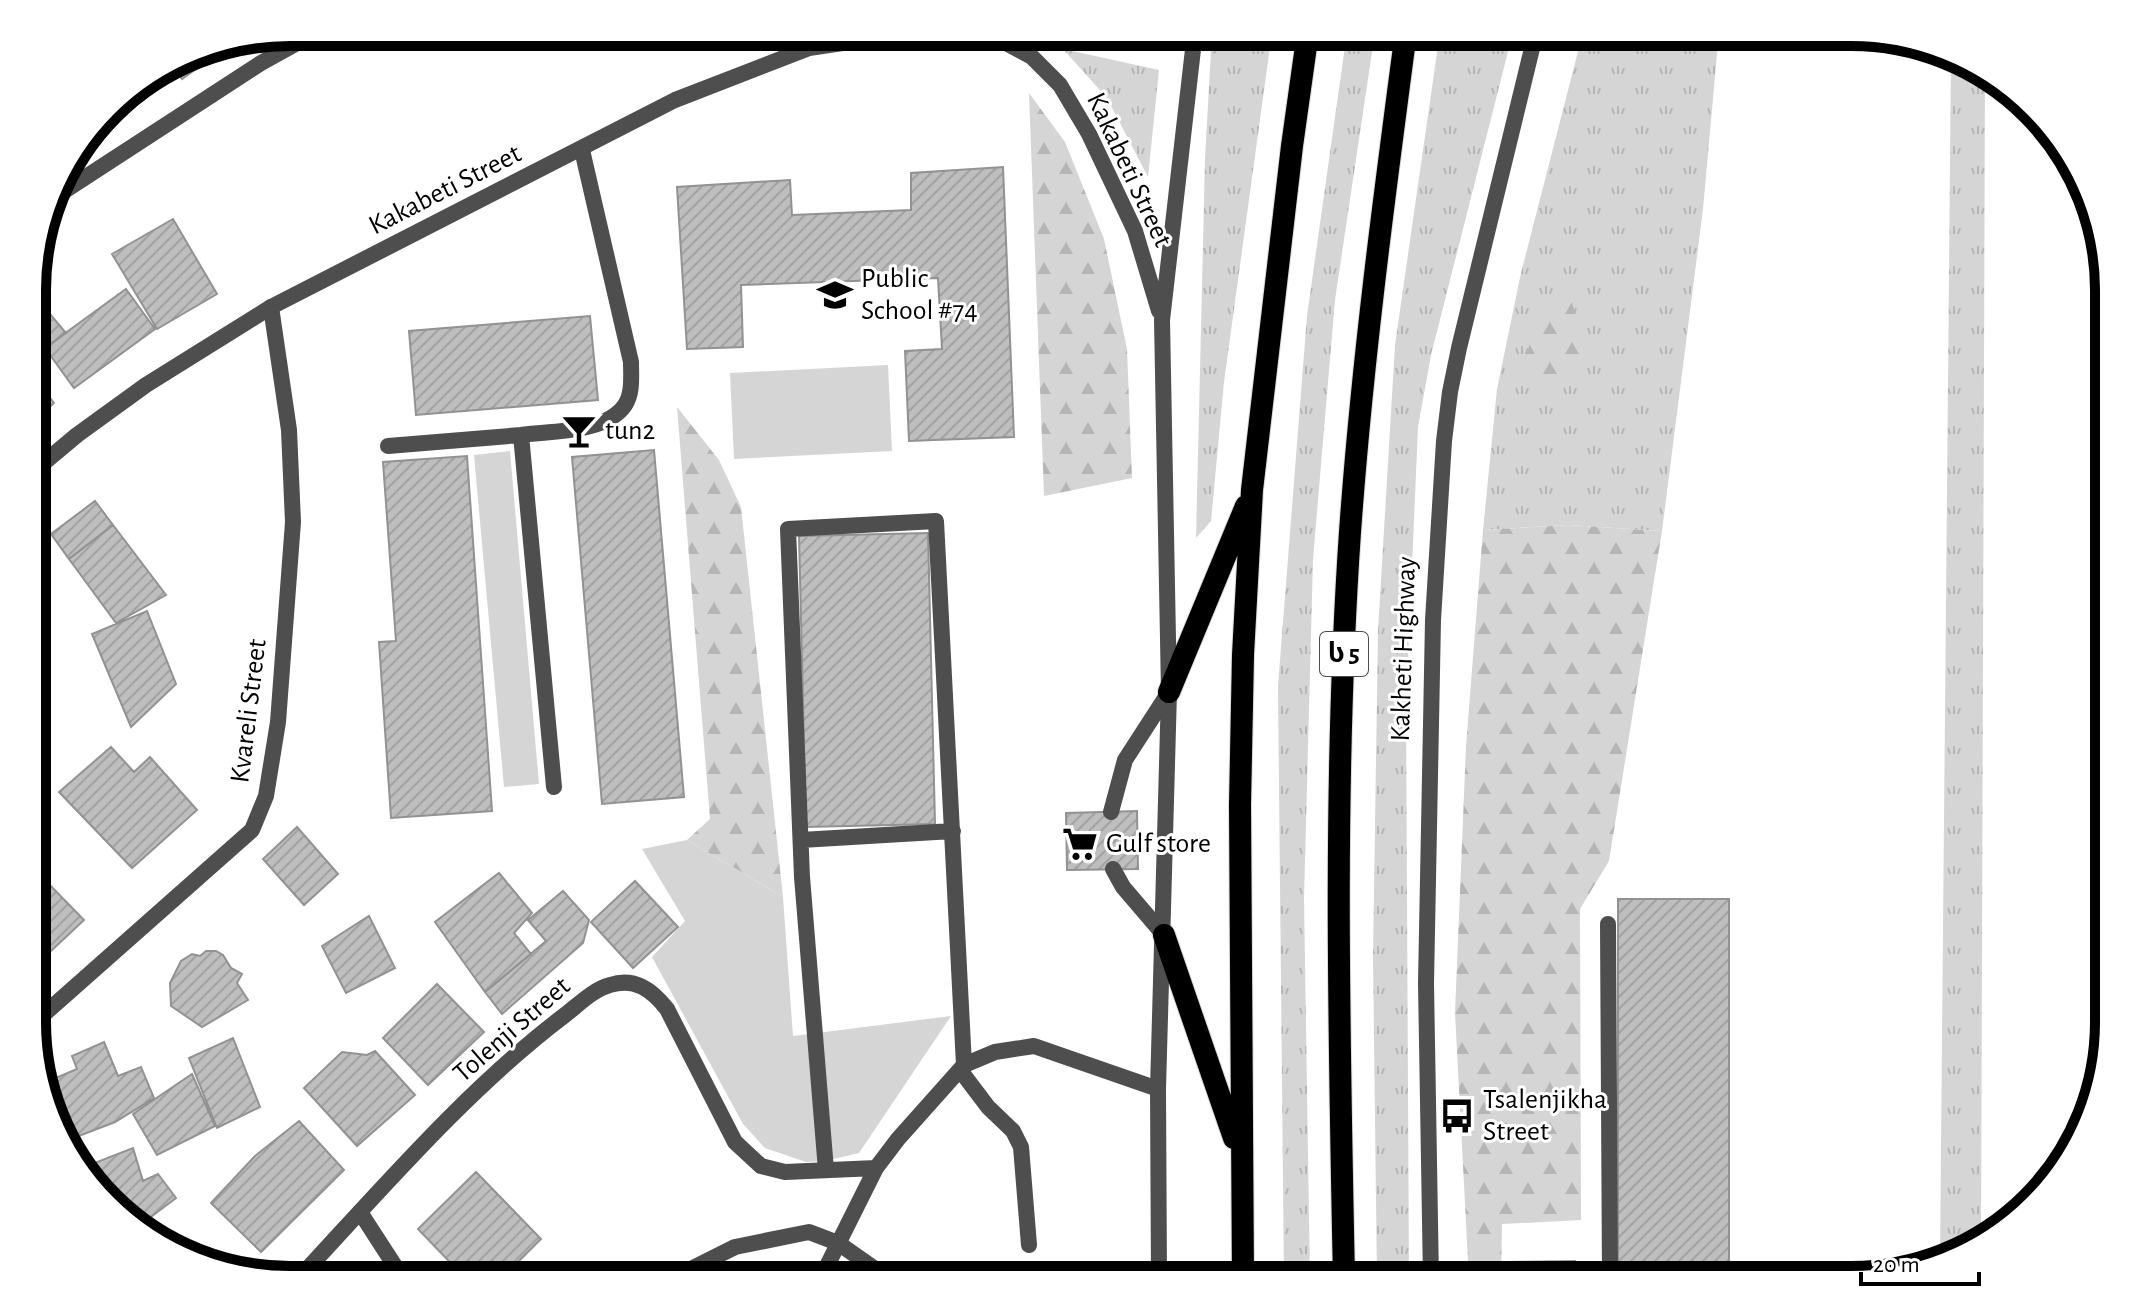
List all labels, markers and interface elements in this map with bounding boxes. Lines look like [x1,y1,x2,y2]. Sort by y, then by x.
street label: Kakabeti Street [1081,89,1177,251]
street label: Kakabeti Street [364,140,526,240]
place label: Public School #74 [861,265,978,325]
school or university icon: Public School #74 [816,276,854,314]
bar icon: tun2 [560,412,598,450]
place label: tun2 [605,417,655,445]
street label: Kakheti Highway [1387,556,1421,742]
road number: ს 5 [1320,632,1368,676]
street label: Kvareli Street [226,637,272,785]
supermarket icon: Gulf store [1061,825,1099,863]
place label: Gulf store [1106,830,1211,858]
street label: Tolenji Street [448,972,576,1088]
place label: Tsalenjikha Street [1483,1086,1607,1146]
bus stop icon: Tsalenjikha Street [1438,1097,1476,1135]
scale bar [1861,1236,1979,1286]
text: 20 m [1873,1253,1920,1277]

